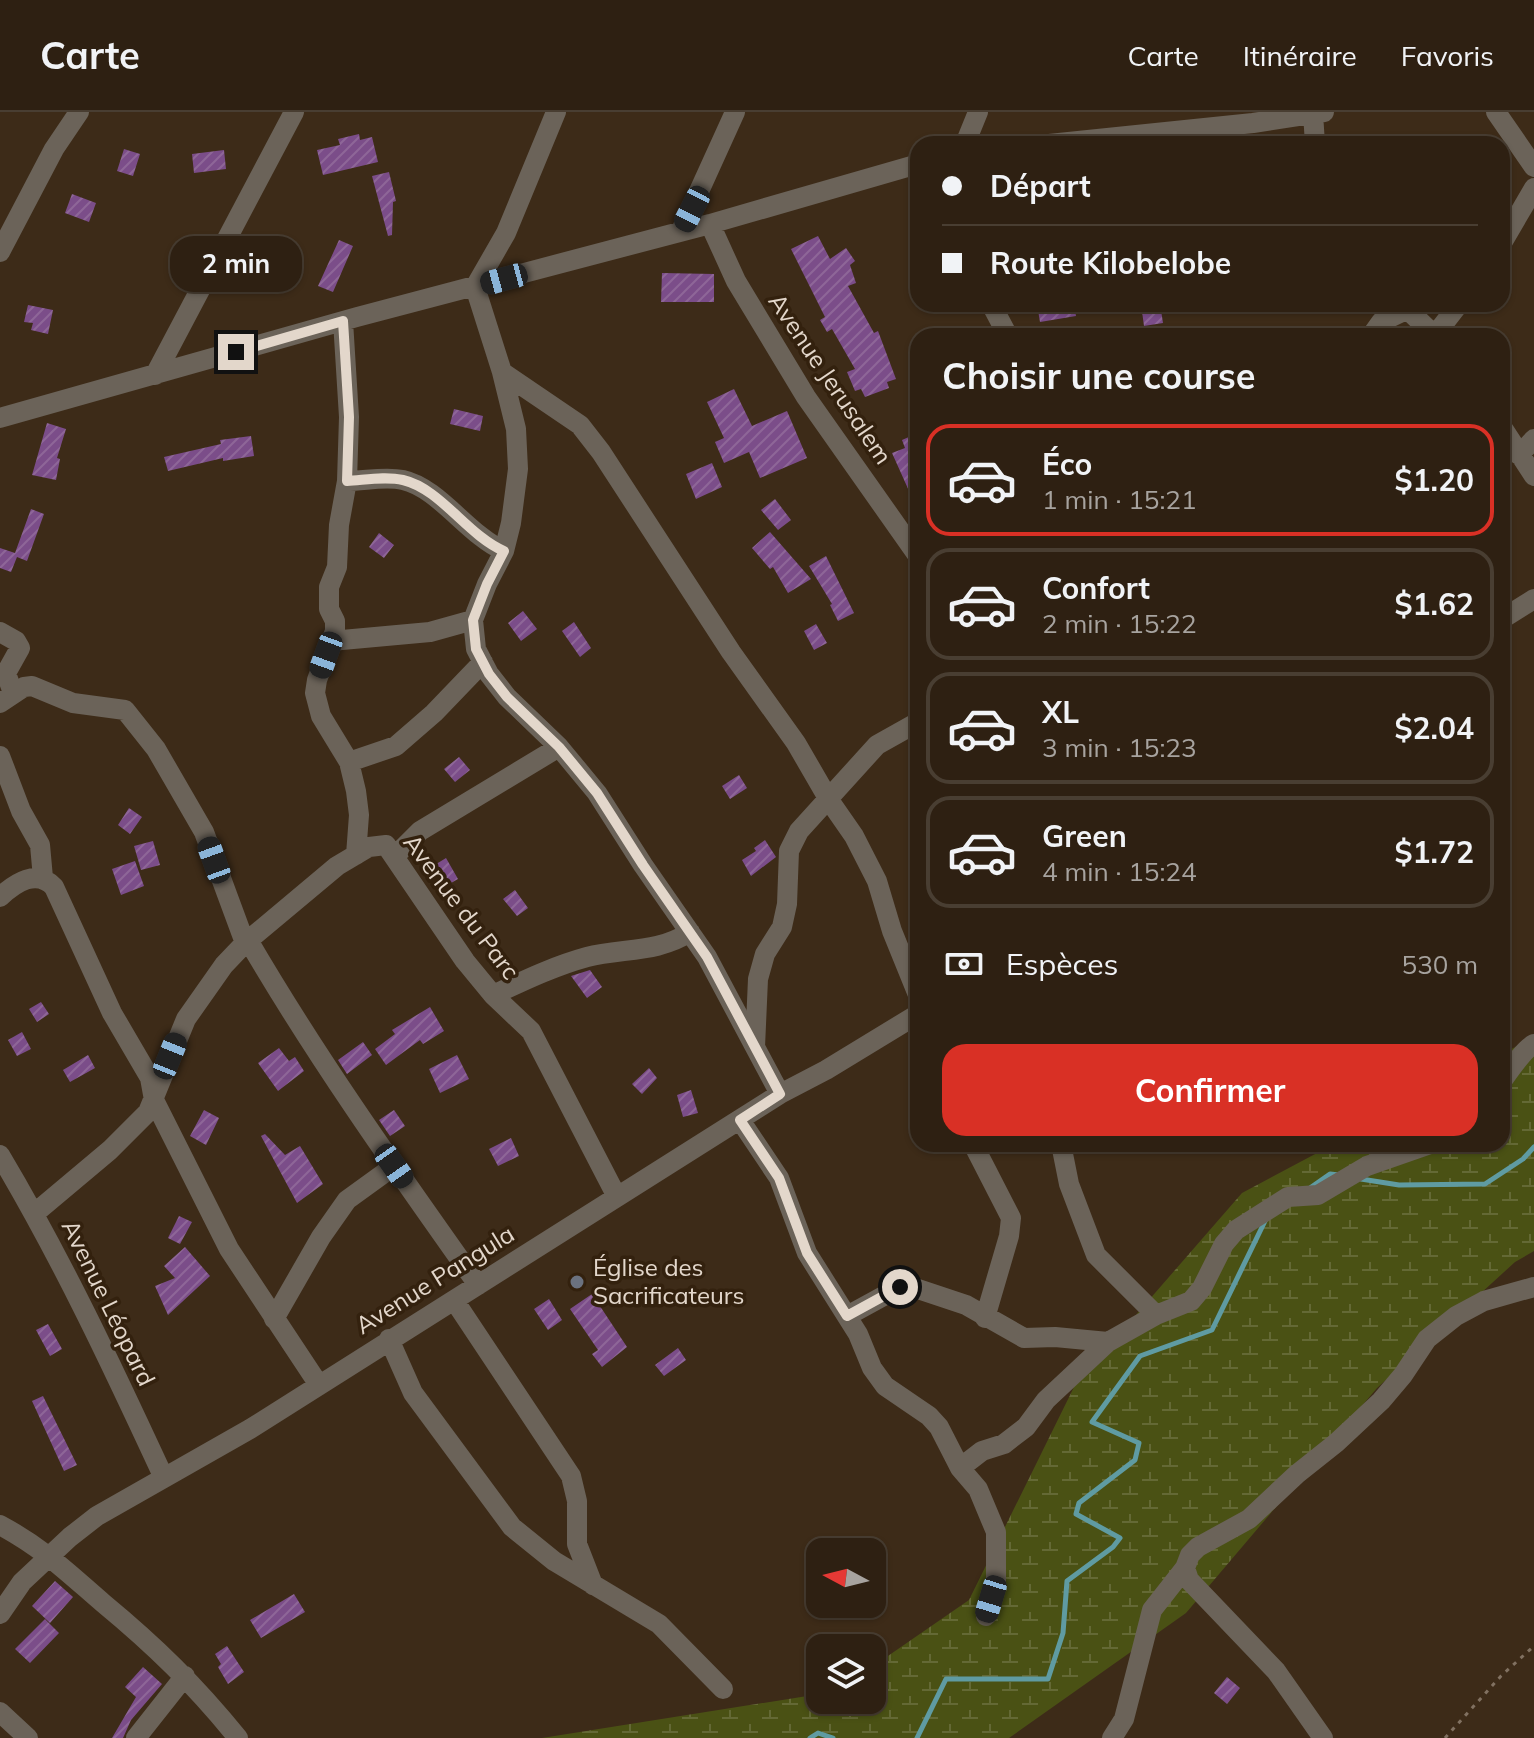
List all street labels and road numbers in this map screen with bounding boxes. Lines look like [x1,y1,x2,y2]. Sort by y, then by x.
street label: Avenue Jerusalem [763,287,899,470]
street label: Avenue du Parc [397,828,526,985]
street label: Avenue Léopard [56,1214,162,1391]
street label: Avenue Pangula [349,1218,520,1340]

